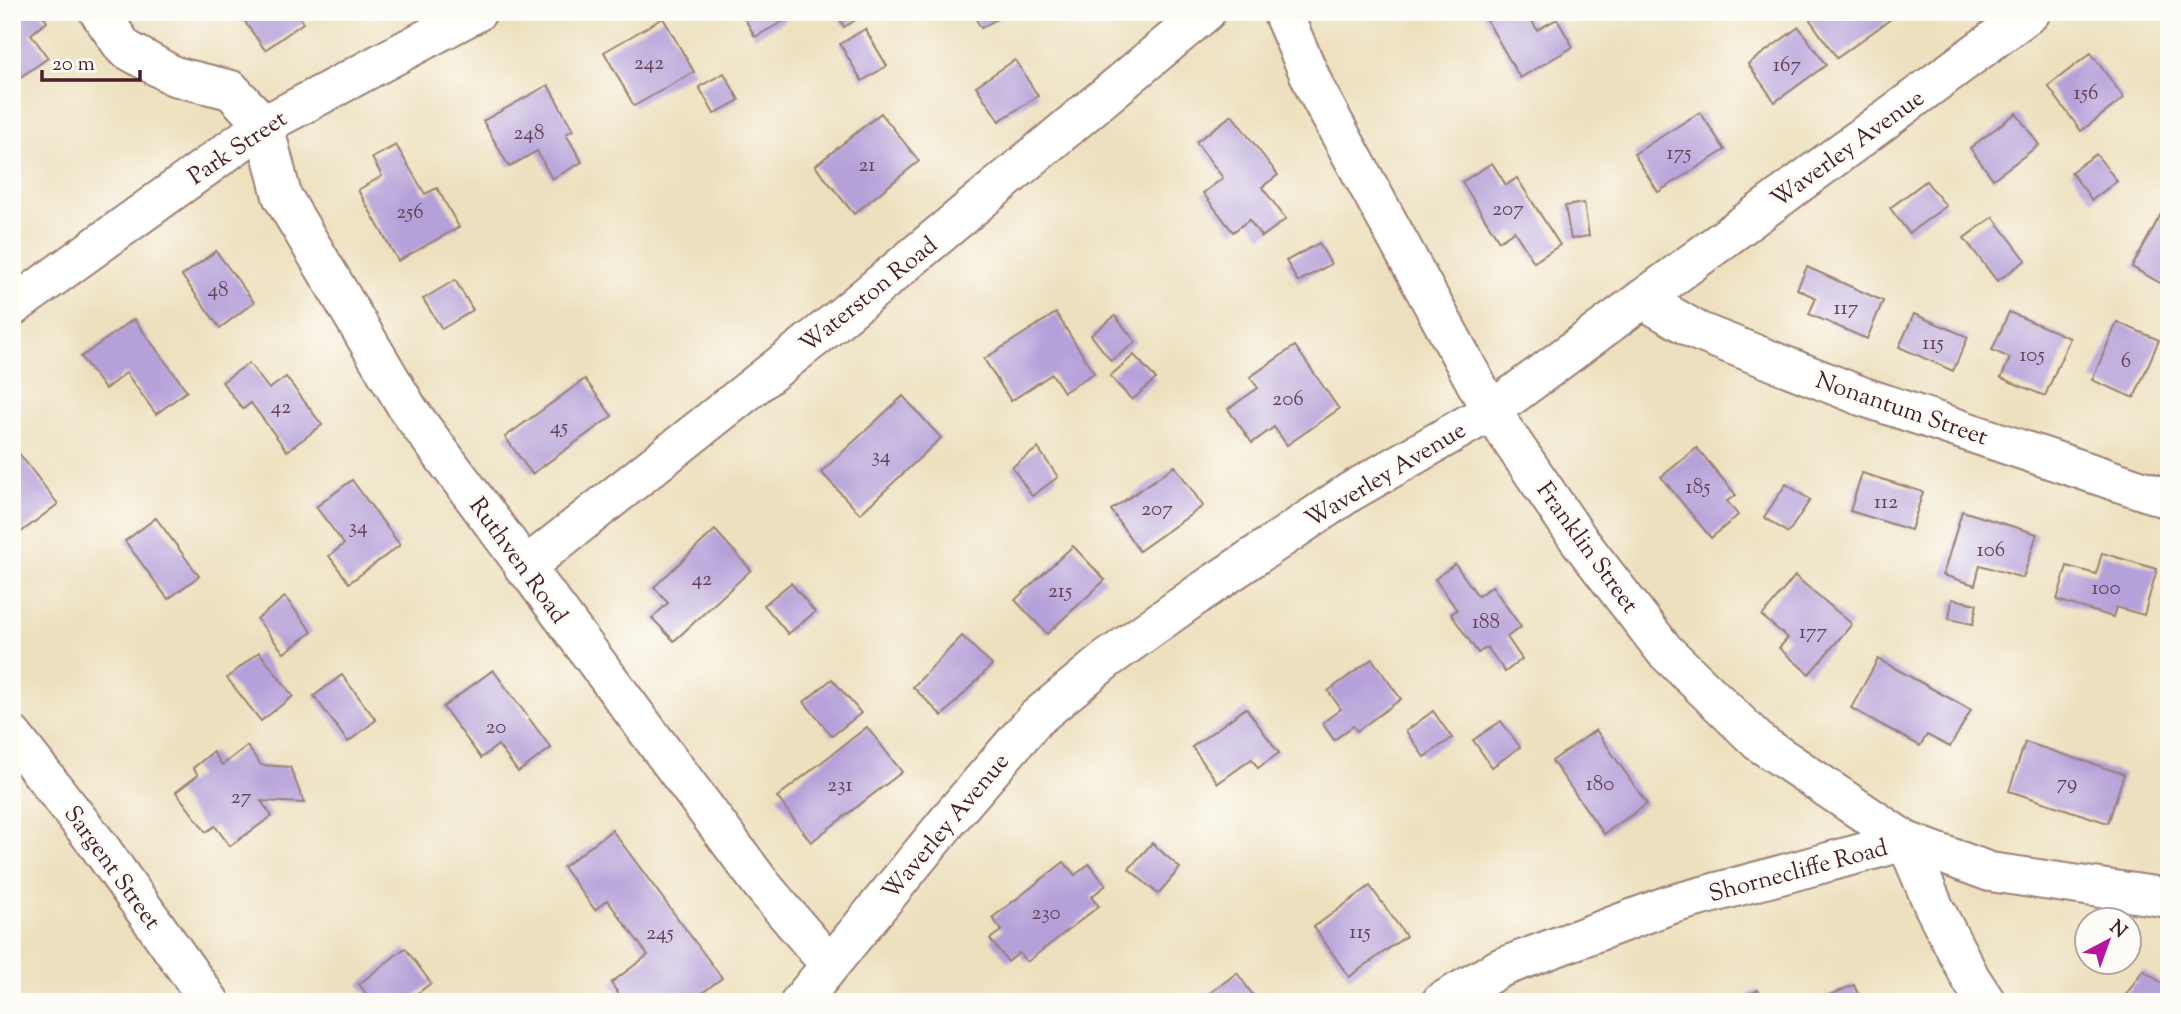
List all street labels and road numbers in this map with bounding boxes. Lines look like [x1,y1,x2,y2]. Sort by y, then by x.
street label: Waverley Avenue [1764,82,1932,217]
street label: Park Street [182,103,294,194]
street label: Waterston Road [793,229,946,362]
street label: Nonantum Street [1811,364,1992,455]
street label: Waverley Avenue [1299,414,1473,537]
street label: Franklin Street [1527,475,1646,621]
street label: Ruthven Road [460,491,575,632]
street label: Waverley Avenue [875,746,1018,908]
street label: Sargent Street [55,799,168,937]
street label: Shornecliffe Road [1705,832,1892,912]

